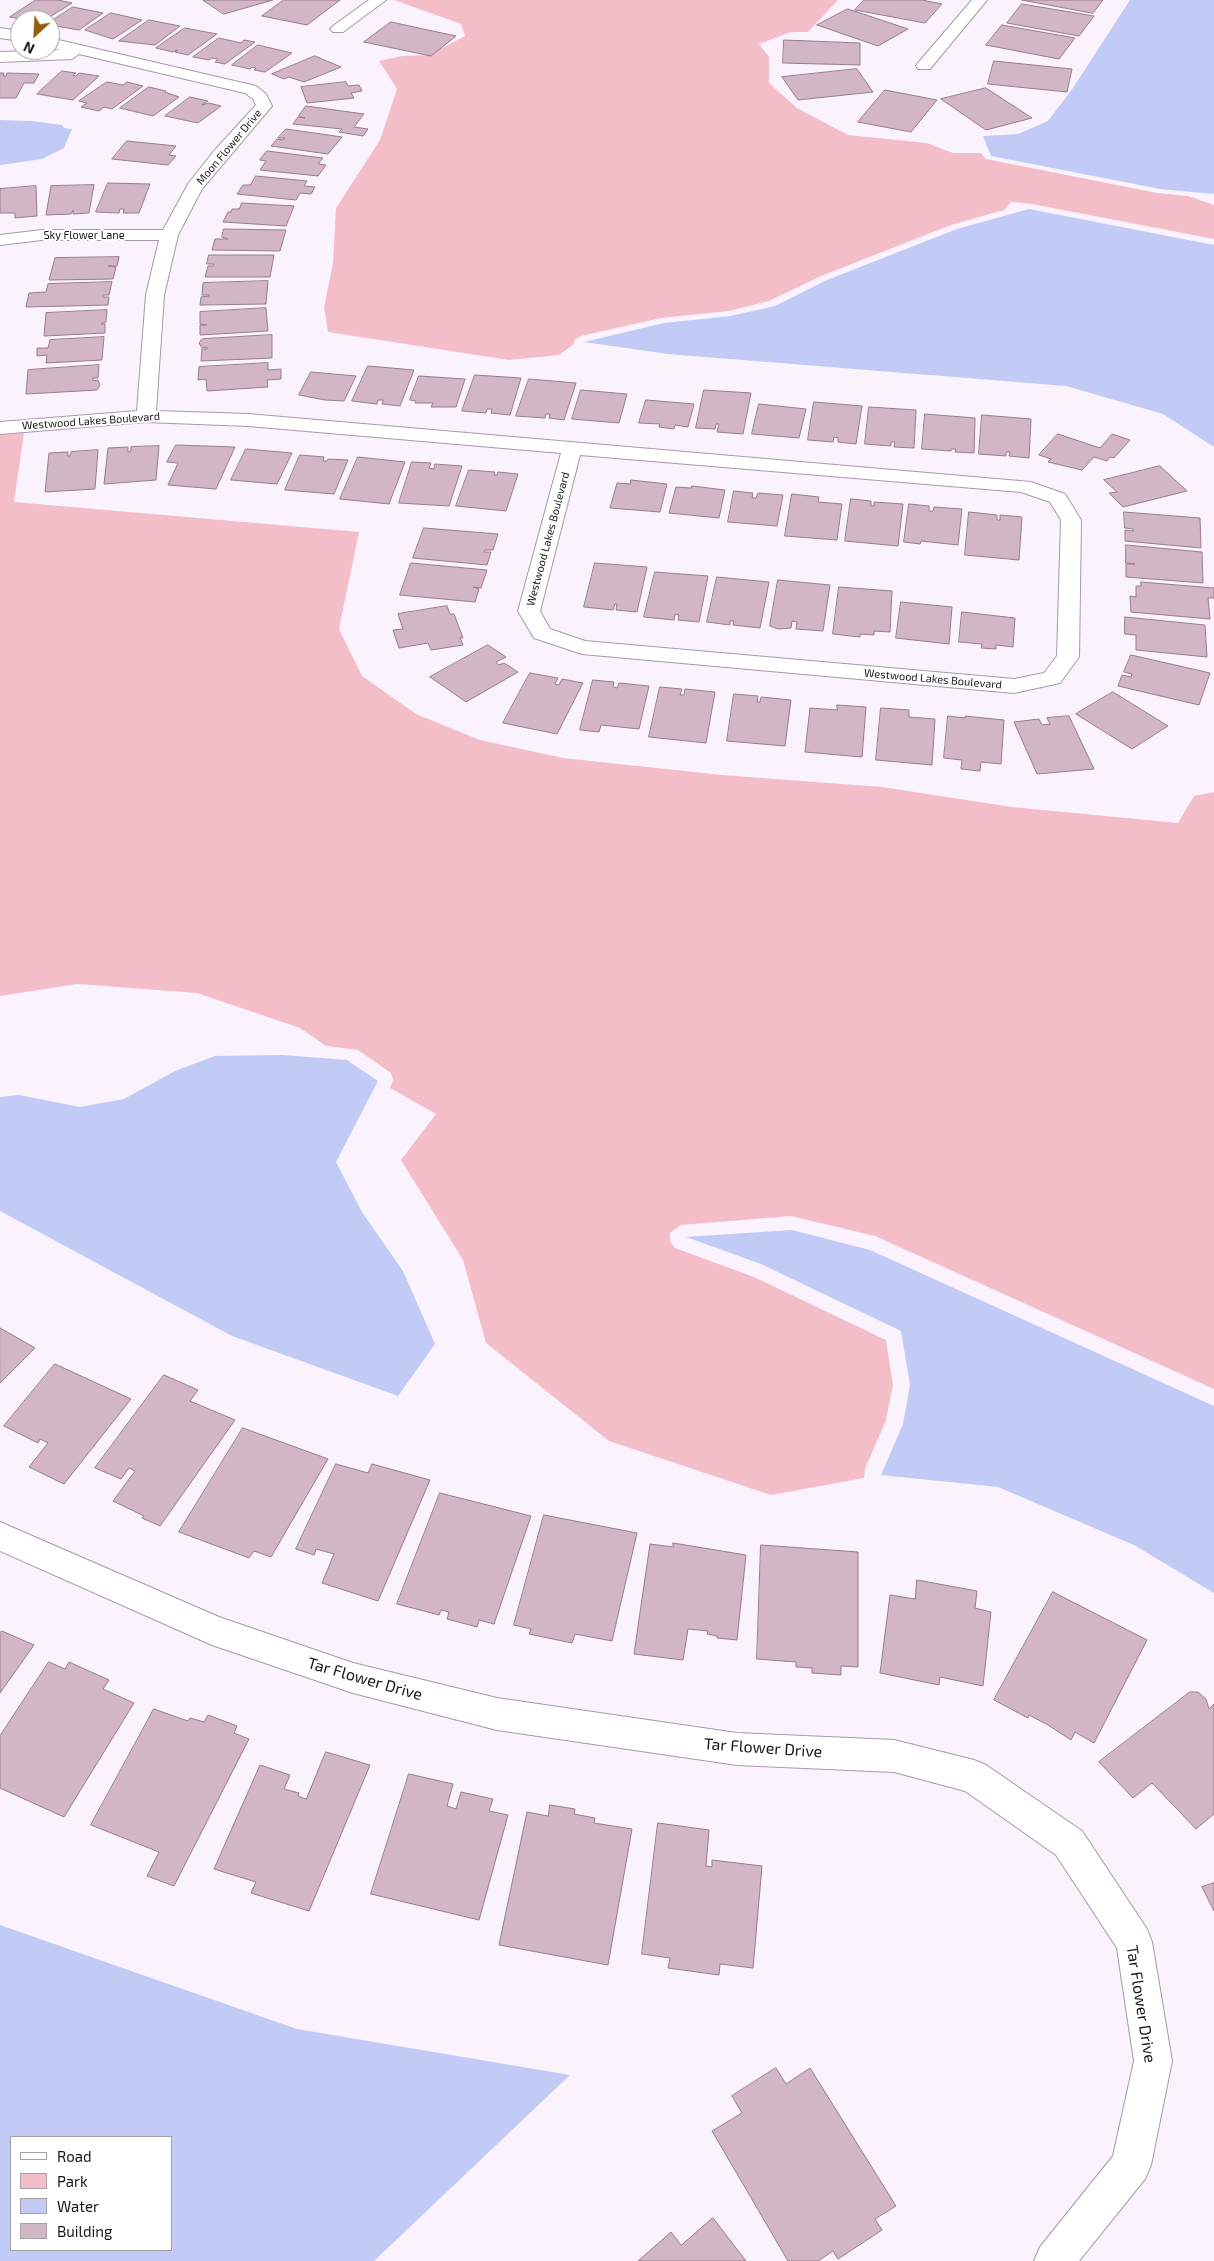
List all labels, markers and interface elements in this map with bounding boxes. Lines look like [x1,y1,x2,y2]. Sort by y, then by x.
north arrow [10,10,60,60]
text: N [21,38,37,58]
street label: Moon Flower Drive [194,107,264,187]
street label: Sky Flower Lane [43,228,125,242]
street label: Westwood Lakes Boulevard [22,410,160,432]
street label: Westwood Lakes Boulevard [524,471,572,607]
street label: Westwood Lakes Boulevard [864,666,1002,692]
street label: Tar Flower Drive [305,1653,425,1705]
street label: Tar Flower Drive [703,1734,823,1762]
street label: Tar Flower Drive [1122,1944,1160,2064]
legend [10,2136,172,2251]
text: Road [57,2147,92,2165]
text: Park [57,2172,88,2190]
text: Water [57,2197,99,2215]
text: Building [57,2222,112,2240]

